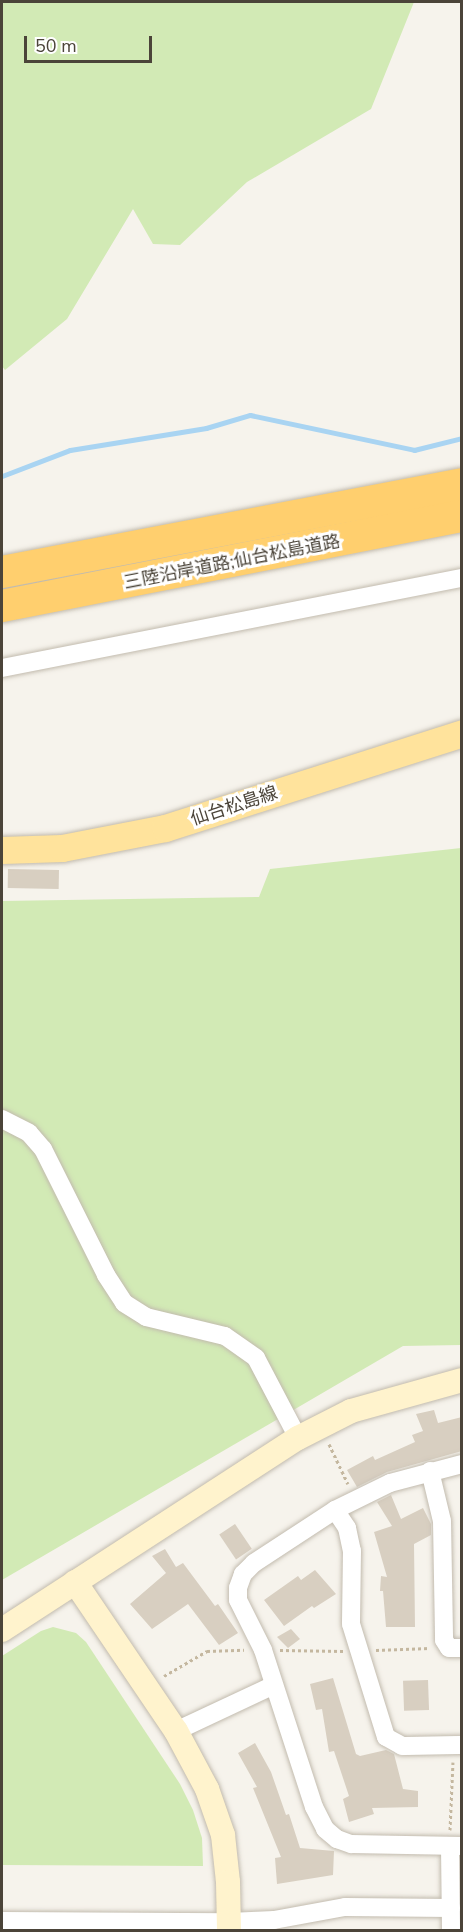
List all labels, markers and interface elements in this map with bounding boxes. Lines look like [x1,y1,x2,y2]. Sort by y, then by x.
scale bar [27,24,154,62]
text: 50 m [35,34,77,58]
street label: 三陸沿岸道路;仙台松島道路 [122,530,342,594]
street label: 仙台松島線 [188,782,280,830]

